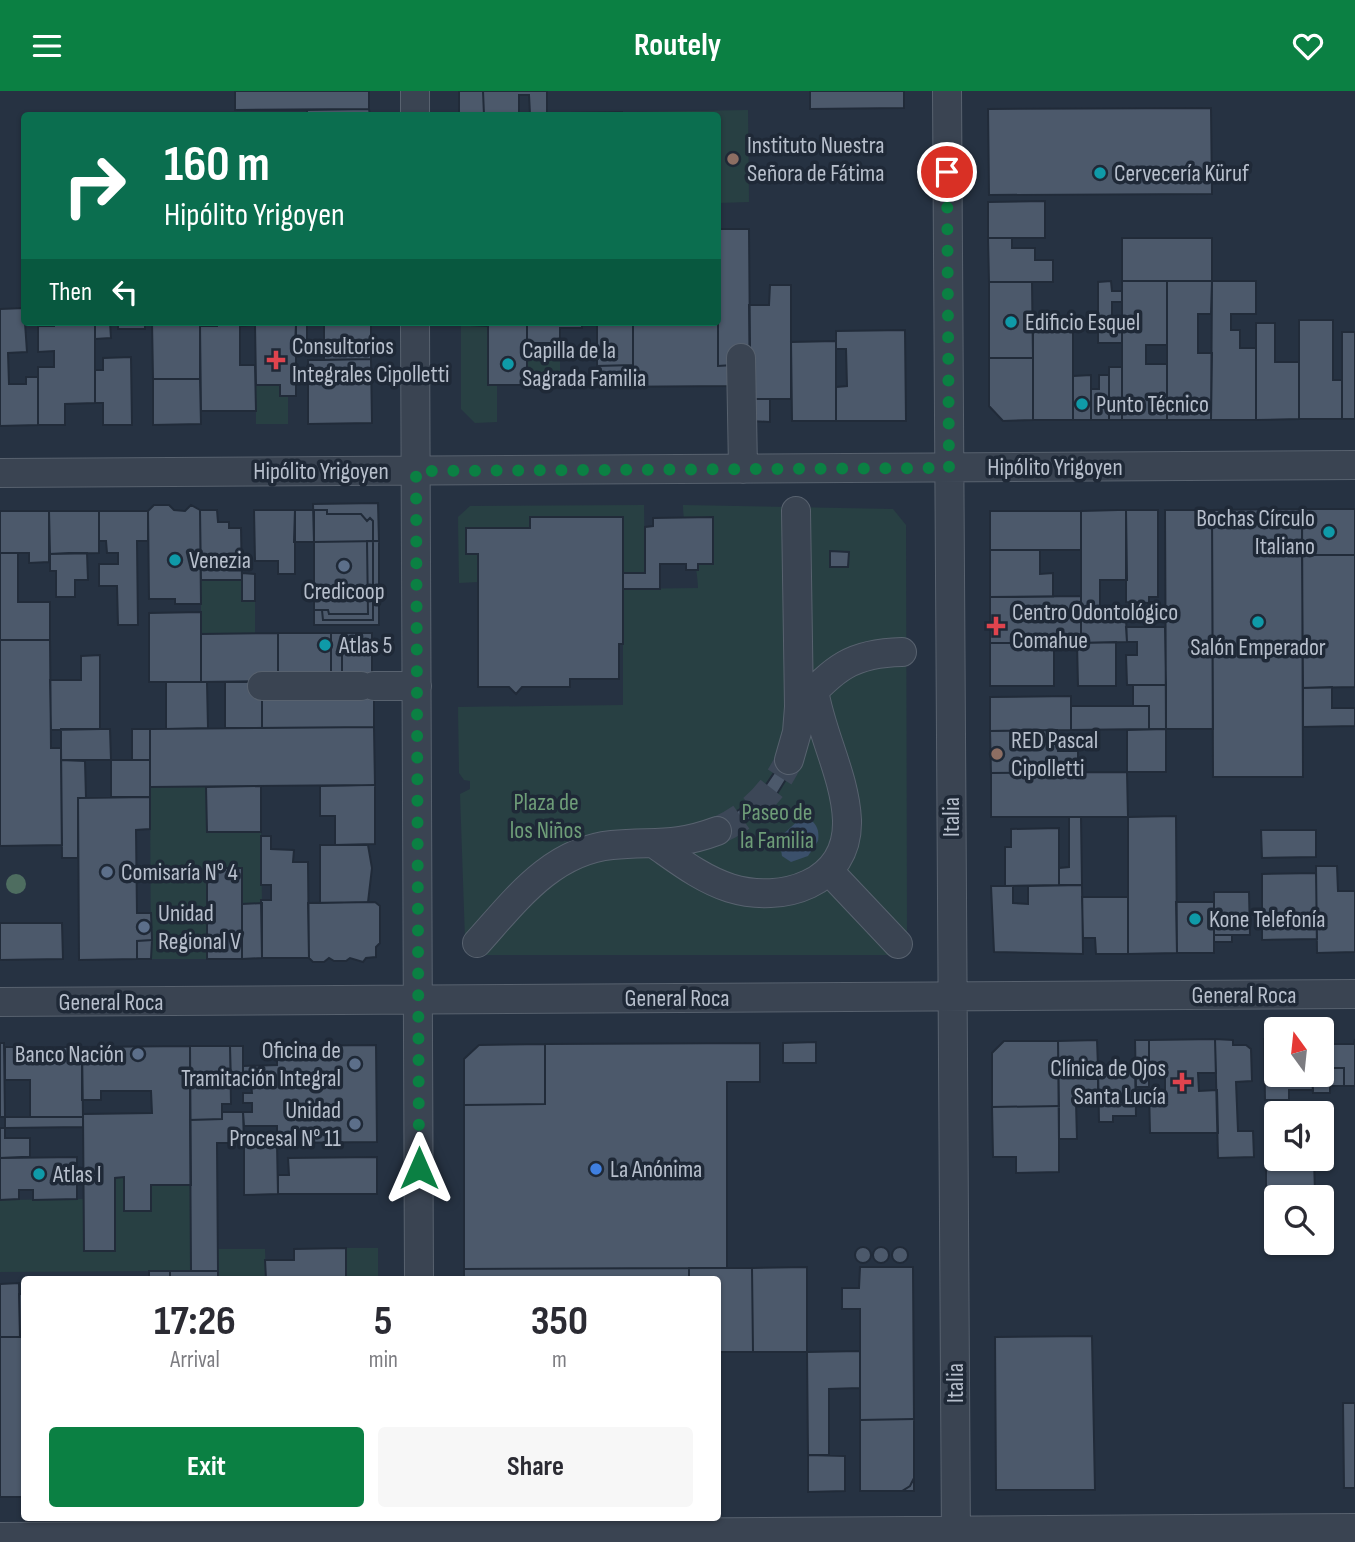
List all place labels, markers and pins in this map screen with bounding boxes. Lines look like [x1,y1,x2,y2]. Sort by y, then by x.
place label: Instituto Nuestra Señora de Fátima [747,131,885,188]
pin [917,142,977,202]
marker: Instituto Nuestra Señora de Fátima [725,151,741,167]
place label: Cervecería Küruf [1114,159,1250,188]
marker: Cervecería Küruf [1092,165,1108,181]
place label: Edificio Esquel [1025,308,1140,337]
marker: Edificio Esquel [1003,314,1019,330]
place label: Consultorios Integrales Cipolletti [292,332,450,389]
place label: Capilla de la Sagrada Familia [522,336,646,393]
marker: Consultorios Integrales Cipolletti [266,350,286,370]
marker: Capilla de la Sagrada Familia [500,356,516,372]
place label: Punto Técnico [1096,390,1209,419]
marker: Punto Técnico [1074,396,1090,412]
place label: Bochas Círculo Italiano [1196,504,1315,561]
marker: Bochas Círculo Italiano [1321,524,1337,540]
place label: Venezia [189,546,251,575]
marker: Venezia [167,552,183,568]
marker: Credicoop [336,558,352,574]
place label: Credicoop [303,577,385,606]
place label: Centro Odontológico Comahue [1012,598,1178,655]
marker: Salón Emperador [1250,614,1266,630]
marker: Centro Odontológico Comahue [986,616,1006,636]
place label: Atlas 5 [338,631,392,660]
place label: Salón Emperador [1190,633,1326,662]
marker: Atlas 5 [317,637,333,653]
place label: RED Pascal Cipolletti [1011,726,1098,783]
marker: RED Pascal Cipolletti [989,746,1005,762]
place label: Comisaría N° 4 [121,858,238,887]
marker: Comisaría N° 4 [99,864,115,880]
place label: Unidad Regional V [158,899,241,956]
place label: Kone Telefonía [1209,905,1325,934]
marker: Kone Telefonía [1187,911,1203,927]
marker: Unidad Regional V [136,919,152,935]
place label: Oficina de Tramitación Integral [181,1036,341,1093]
place label: Banco Nación [15,1040,124,1069]
marker: Banco Nación [130,1046,146,1062]
place label: Clínica de Ojos Santa Lucía [1050,1054,1166,1111]
marker: Oficina de Tramitación Integral [347,1056,363,1072]
marker: Clínica de Ojos Santa Lucía [1172,1072,1192,1092]
place label: Unidad Procesal N° 11 [229,1096,342,1153]
marker: Unidad Procesal N° 11 [347,1116,363,1132]
place label: La Anónima [610,1155,702,1184]
place label: Atlas I [52,1160,102,1189]
marker: La Anónima [588,1161,604,1177]
marker: Atlas I [31,1166,47,1182]

